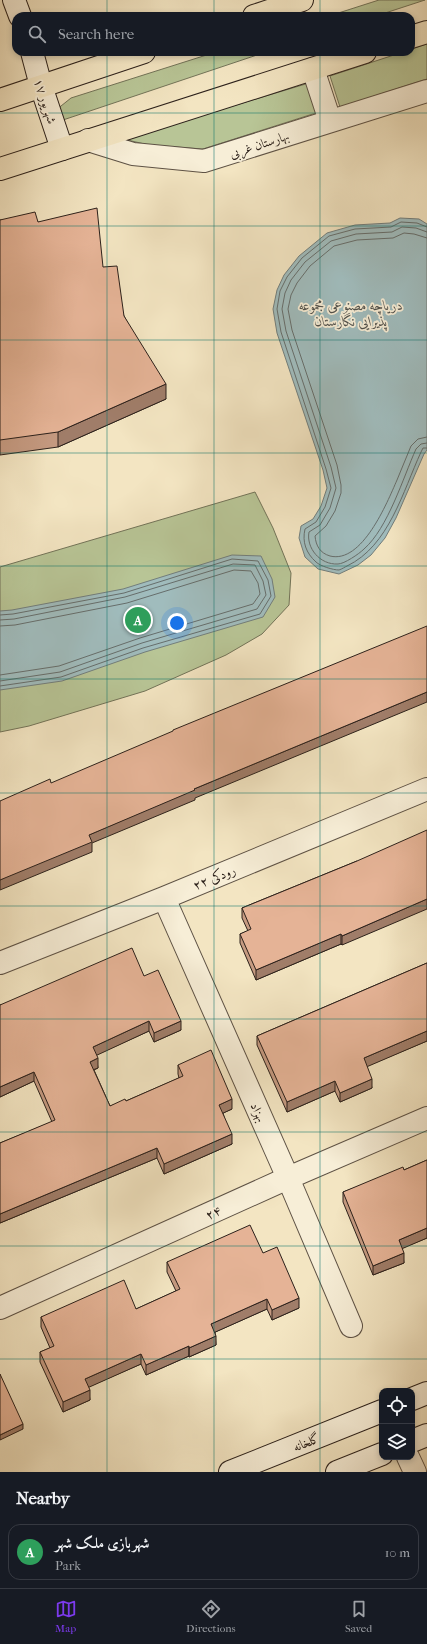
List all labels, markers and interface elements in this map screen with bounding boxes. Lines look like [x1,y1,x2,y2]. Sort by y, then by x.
search box [12,12,415,56]
icon: search [26,23,48,45]
text: Search here [58,25,134,43]
street label: ۱۷ شهریور [30,77,60,126]
street label: بهارستان غربی [227,128,292,163]
water label: دریاچه مصنوعی مجموعه پذیرایی نگارستان [299,297,403,331]
pin: A [125,605,151,635]
your location [167,613,187,633]
street label: رودکی ۲۲ [190,861,238,894]
street label: بهزاد [247,1100,269,1125]
street label: ۲۴ [203,1202,224,1222]
map controls [379,1388,415,1460]
button: locate [379,1388,415,1424]
button: layers [379,1424,415,1460]
street label: گلخانه [291,1430,322,1455]
text: Nearby [16,1488,70,1508]
text: شهربازی ملک شهر [55,1534,149,1552]
text: A [26,1545,34,1560]
text: 10 m [385,1545,410,1560]
text: Park [55,1558,81,1573]
tab: Map [55,1598,77,1635]
tab: Directions [186,1598,236,1635]
tab: Saved [345,1598,372,1635]

